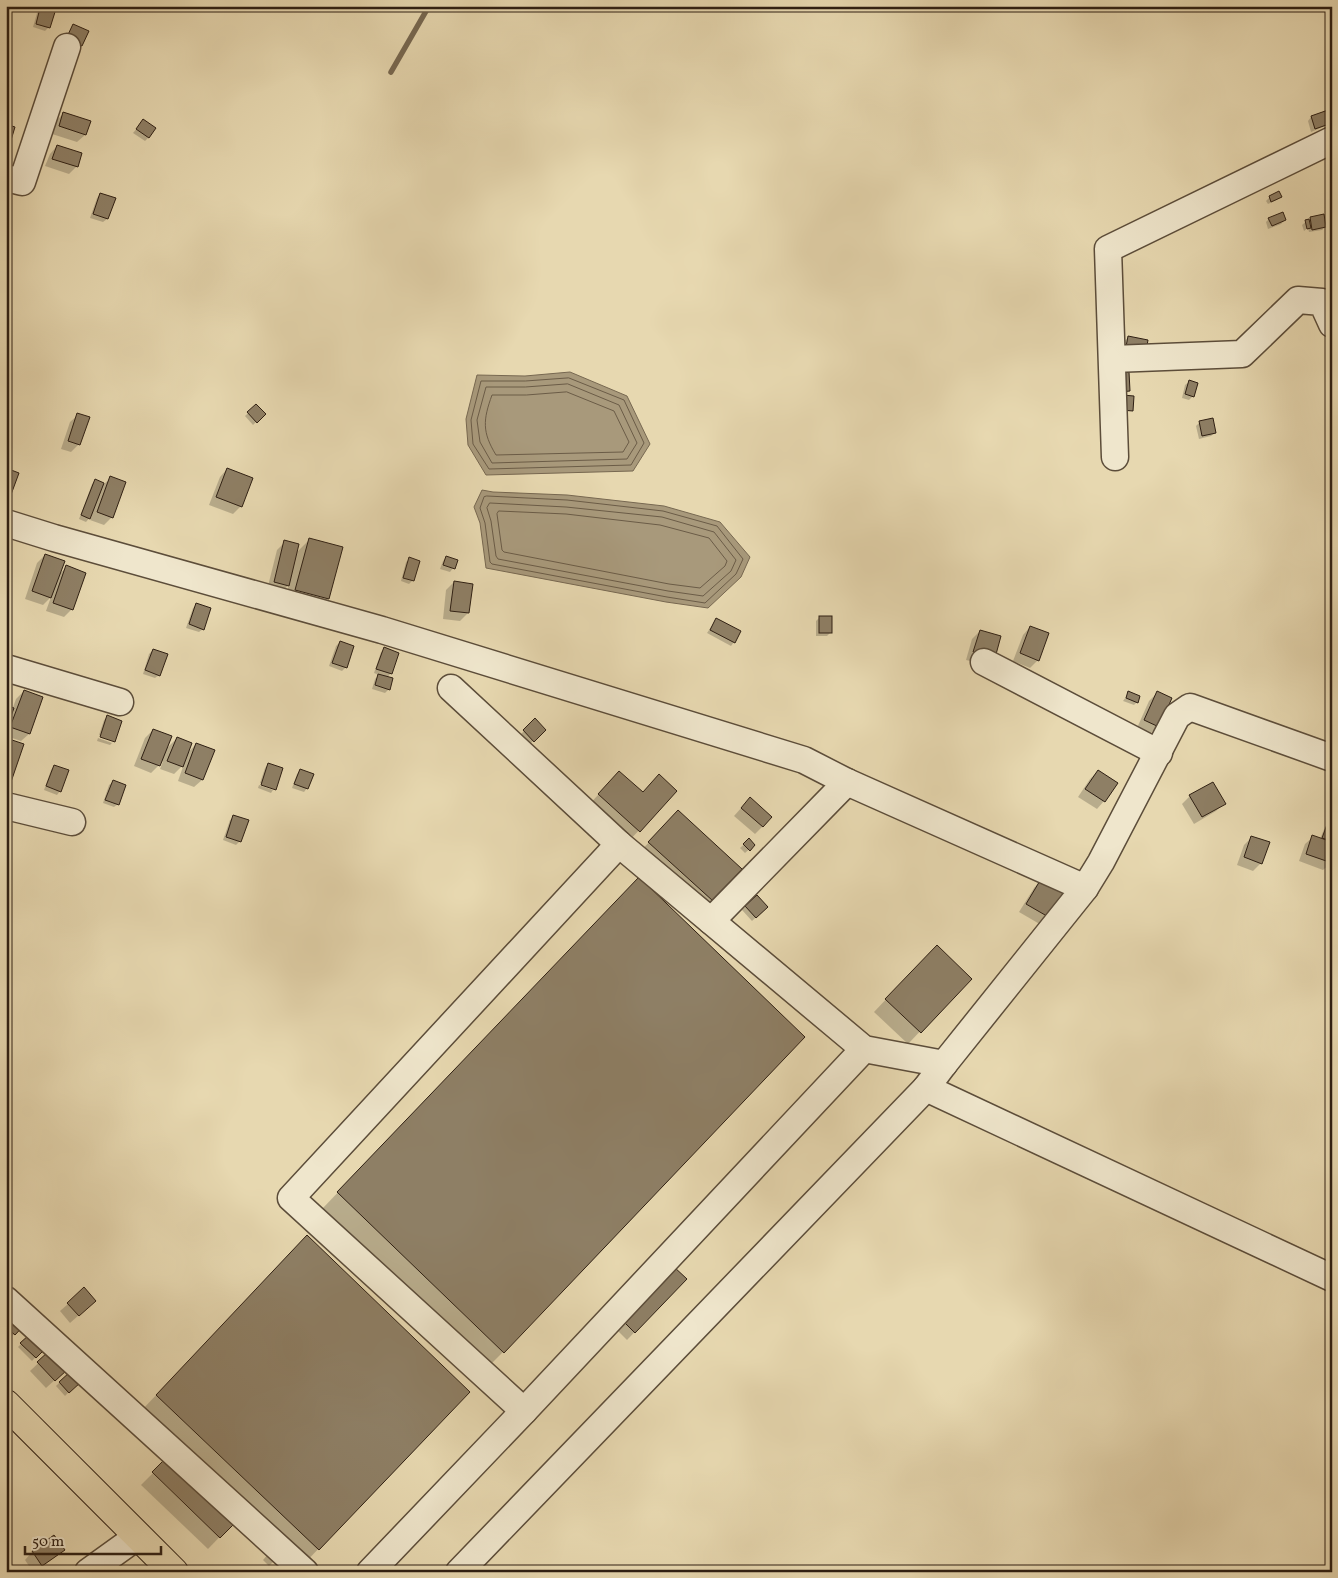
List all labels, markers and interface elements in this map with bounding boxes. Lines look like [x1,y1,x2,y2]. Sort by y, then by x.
scale bar [25,1523,161,1555]
text: 50 m [32,1532,64,1553]

